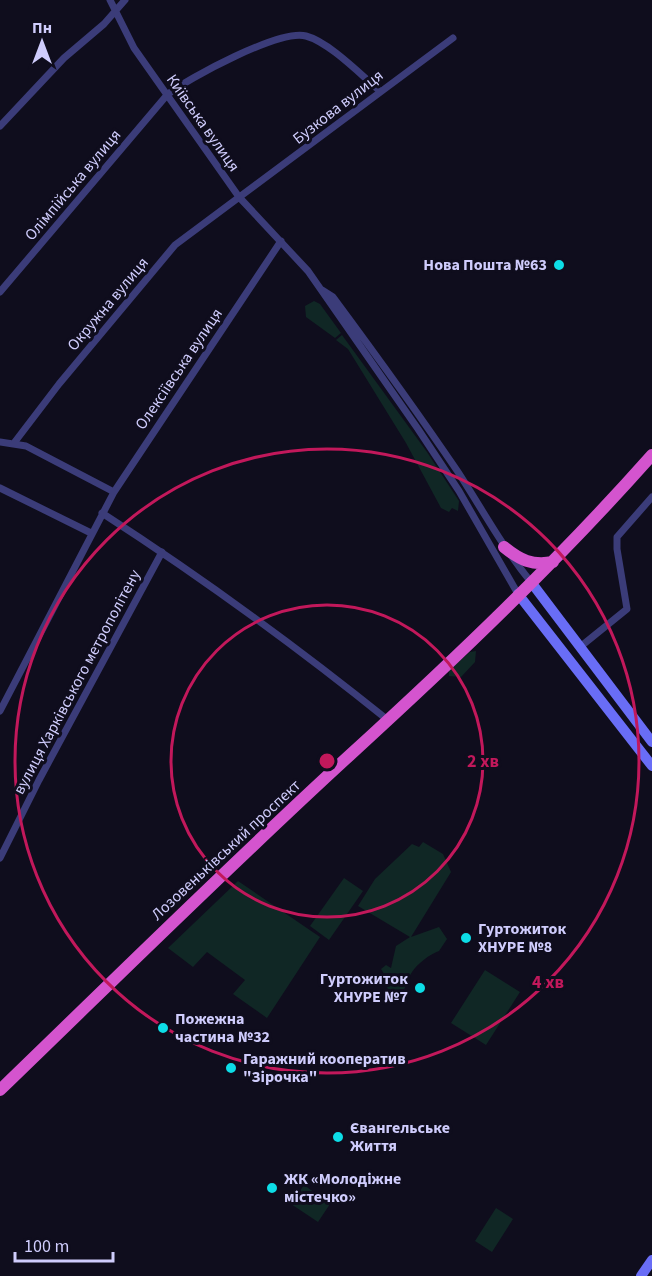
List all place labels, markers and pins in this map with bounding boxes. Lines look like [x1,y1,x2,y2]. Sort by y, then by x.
place label: Нова Пошта №63 [423,254,547,276]
marker: Нова Пошта №63 [552,258,566,272]
centre of rings [317,751,337,771]
place label: Гуртожиток ХНУРЕ №8 [478,918,566,958]
marker: Гуртожиток ХНУРЕ №8 [459,931,473,945]
place label: Гуртожиток ХНУРЕ №7 [320,968,408,1008]
marker: Гуртожиток ХНУРЕ №7 [413,981,427,995]
place label: Пожежна частина №32 [175,1008,270,1048]
marker: Пожежна частина №32 [156,1021,170,1035]
place label: Гаражний кооператив "Зірочка" [243,1048,406,1088]
marker: Гаражний кооператив "Зірочка" [224,1061,238,1075]
place label: Євангельське Життя [350,1117,450,1157]
marker: Євангельське Життя [331,1130,345,1144]
place label: ЖК «Молодіжне містечко» [284,1168,401,1208]
marker: ЖК «Молодіжне містечко» [265,1181,279,1195]

